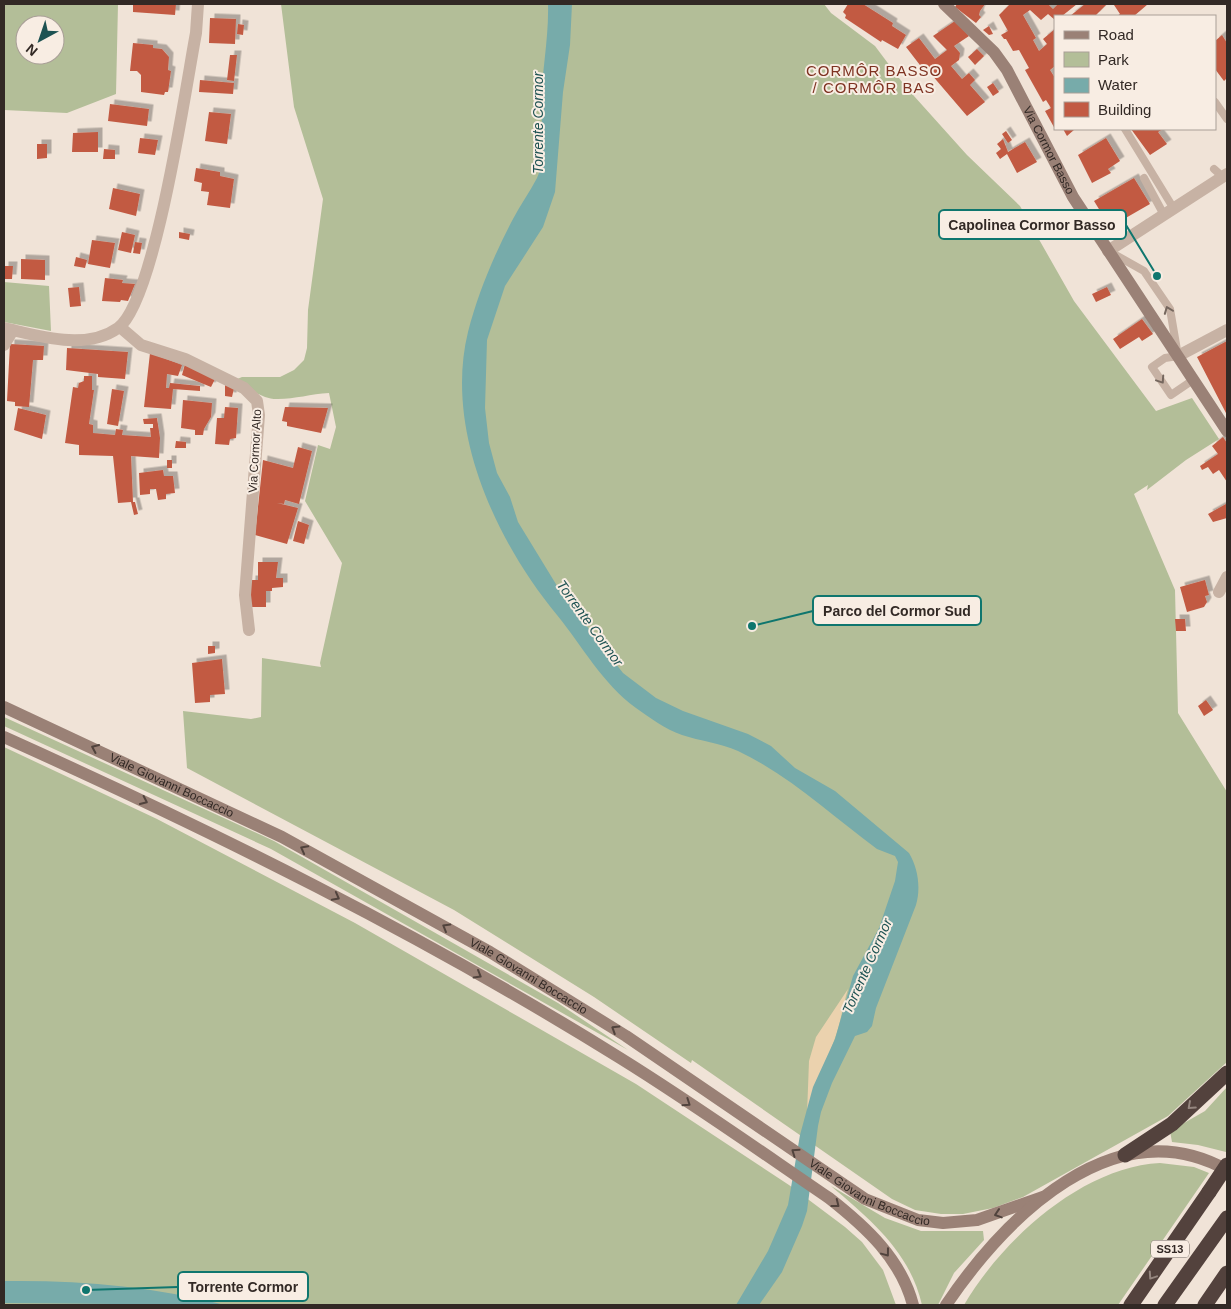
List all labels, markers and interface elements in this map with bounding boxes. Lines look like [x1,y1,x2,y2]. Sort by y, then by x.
north arrow [15,15,65,65]
legend [1054,15,1216,130]
text: Road [1098,26,1134,43]
text: N [23,41,41,59]
text: Park [1098,51,1129,68]
district label: CORMÔR BASSO / CORMÔR BAS [806,62,942,96]
water label: Torrente Cormor [530,71,546,174]
text: Water [1098,76,1137,93]
text: Building [1098,101,1151,118]
street label: Via Cormor Basso [1020,104,1078,197]
callout: Capolinea Cormor Basso [939,210,1126,239]
text: Capolinea Cormor Basso [948,217,1116,233]
one-way arrow [1164,306,1174,315]
one-way arrow [1155,375,1165,384]
street label: Via Cormor Alto [246,408,264,493]
water label: Torrente Cormor [553,577,627,670]
callout: Parco del Cormor Sud [813,596,981,625]
text: Parco del Cormor Sud [823,603,971,619]
one-way arrow [91,744,100,754]
street label: Viale Giovanni Boccaccio [107,750,236,821]
one-way arrow [139,794,148,805]
one-way arrow [300,845,309,855]
one-way arrow [331,891,340,901]
water label: Torrente Cormor [839,915,896,1016]
one-way arrow [443,923,452,933]
street label: Viale Giovanni Boccaccio [467,935,590,1018]
one-way arrow [473,969,482,979]
one-way arrow [612,1026,621,1036]
one-way arrow [682,1097,691,1106]
one-way arrow [1188,1100,1197,1109]
one-way arrow [792,1149,801,1158]
street label: Viale Giovanni Boccaccio [806,1156,931,1228]
one-way arrow [831,1198,840,1207]
one-way arrow [994,1208,1002,1218]
road number: SS13 [1151,1240,1189,1258]
one-way arrow [881,1247,889,1256]
one-way arrow [1149,1270,1158,1279]
callout: Torrente Cormor [178,1272,308,1301]
text: Torrente Cormor [188,1279,299,1295]

